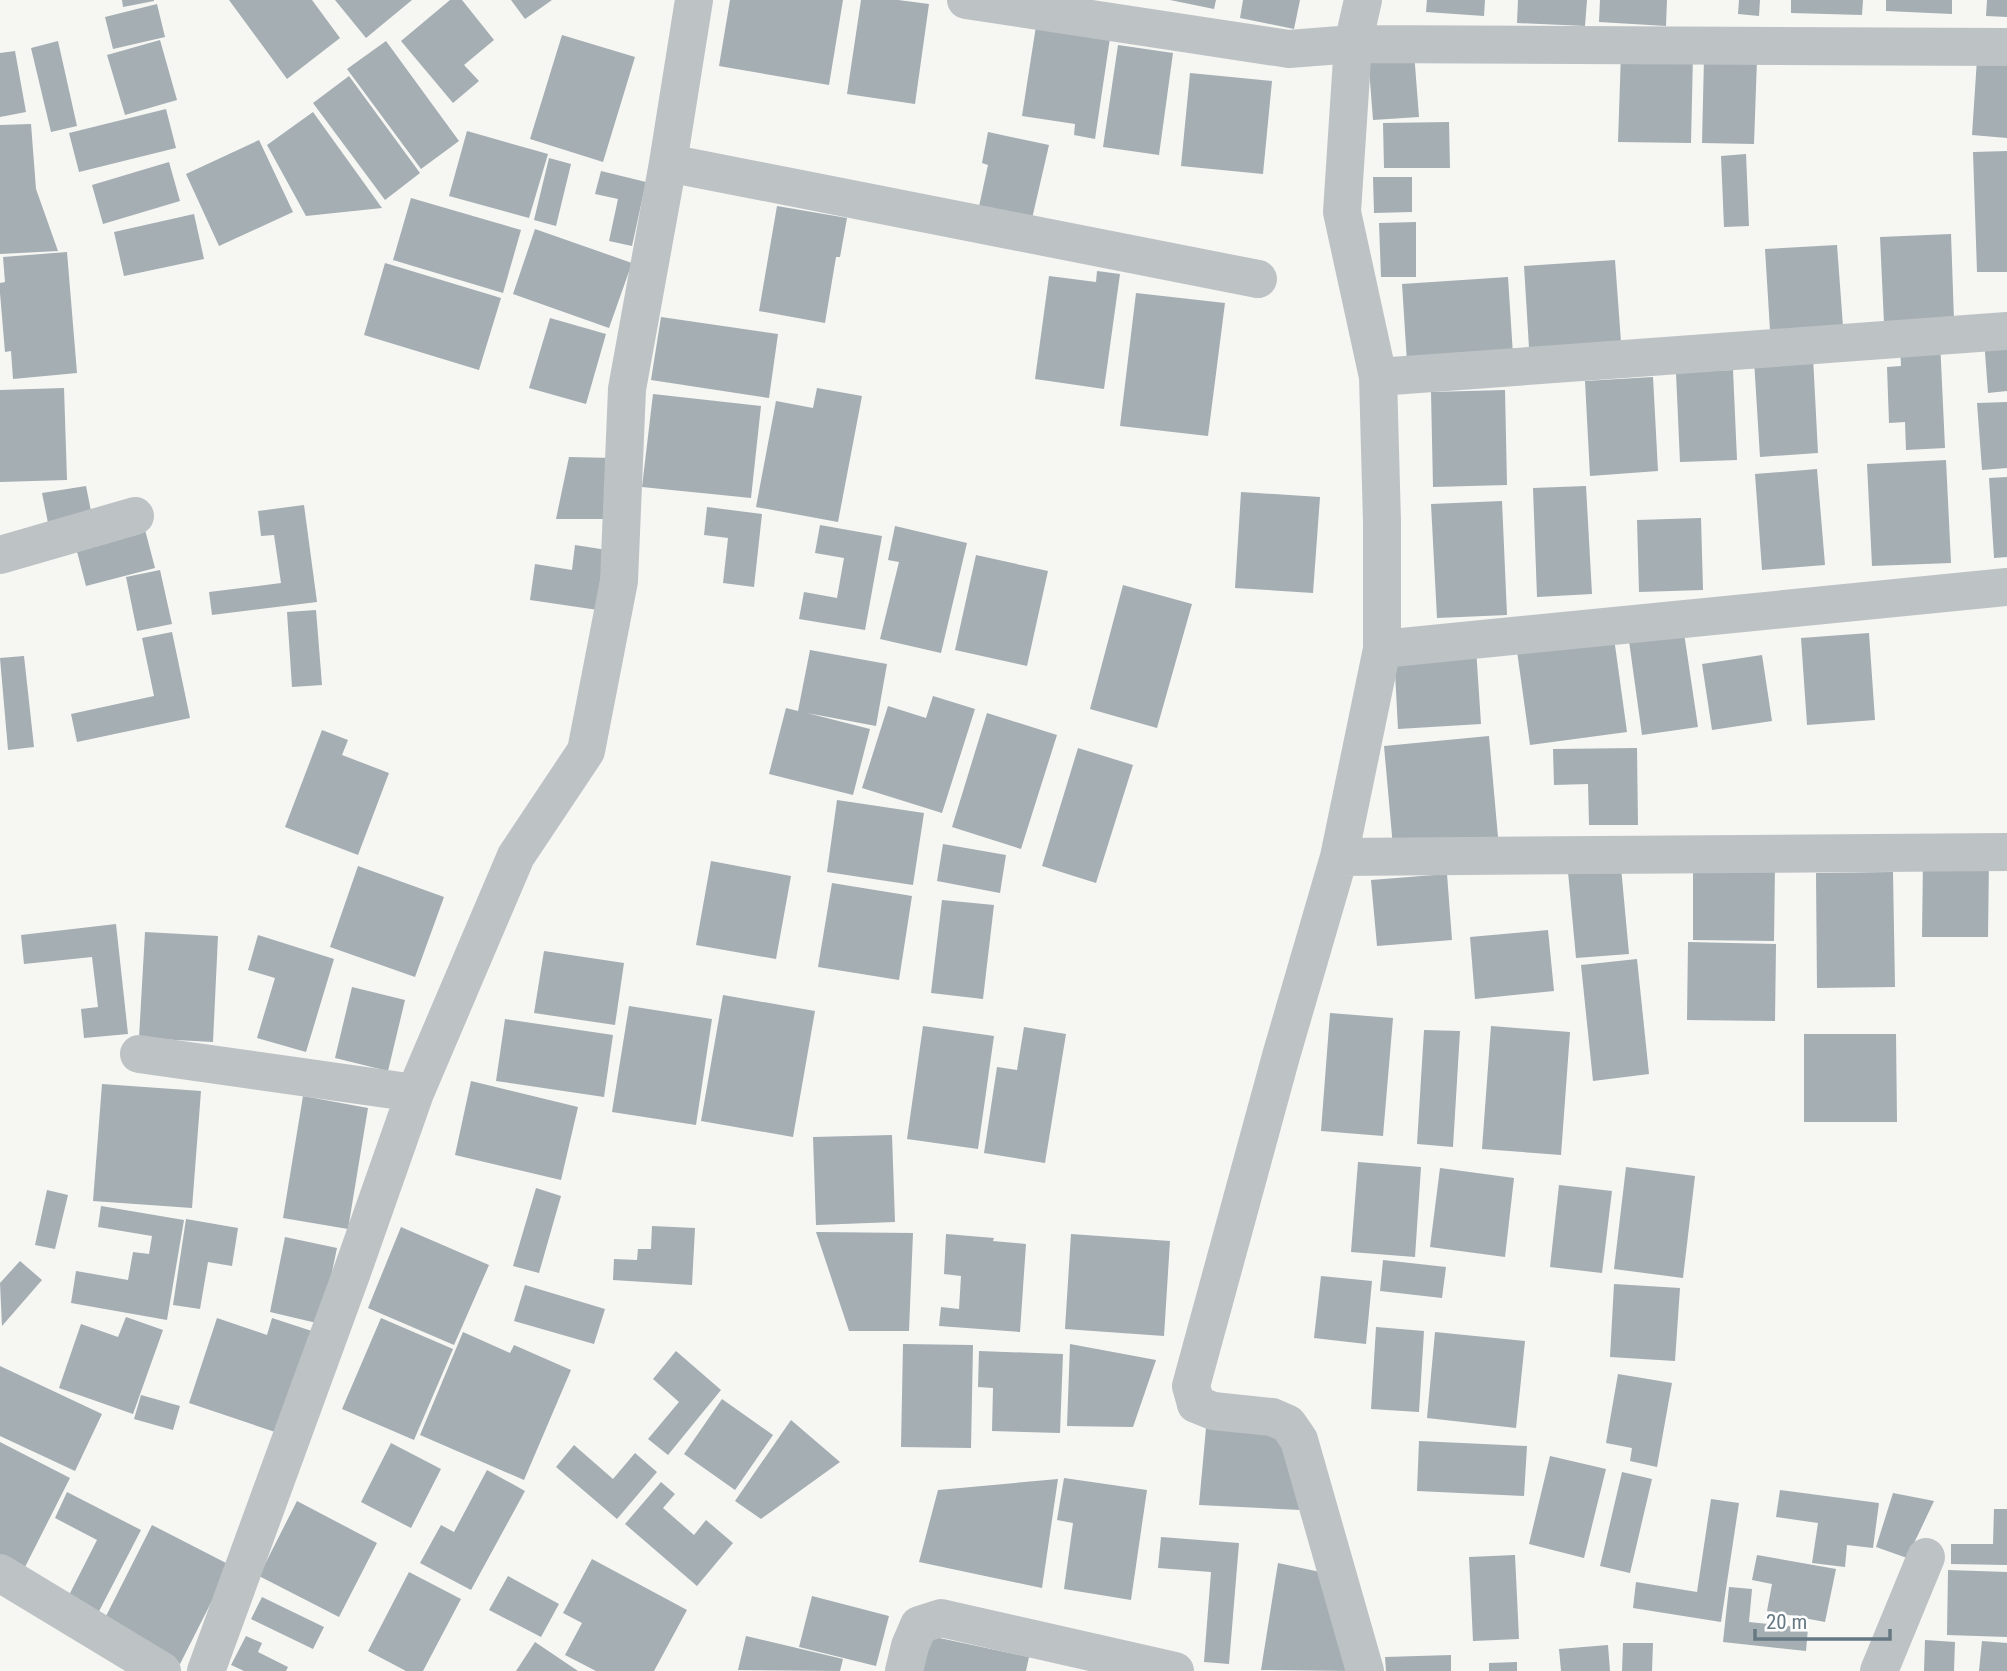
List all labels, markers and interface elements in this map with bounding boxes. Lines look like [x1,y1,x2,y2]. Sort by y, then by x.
scale bar [1755,1598,1890,1642]
text: 20 m [1766,1610,1807,1634]

